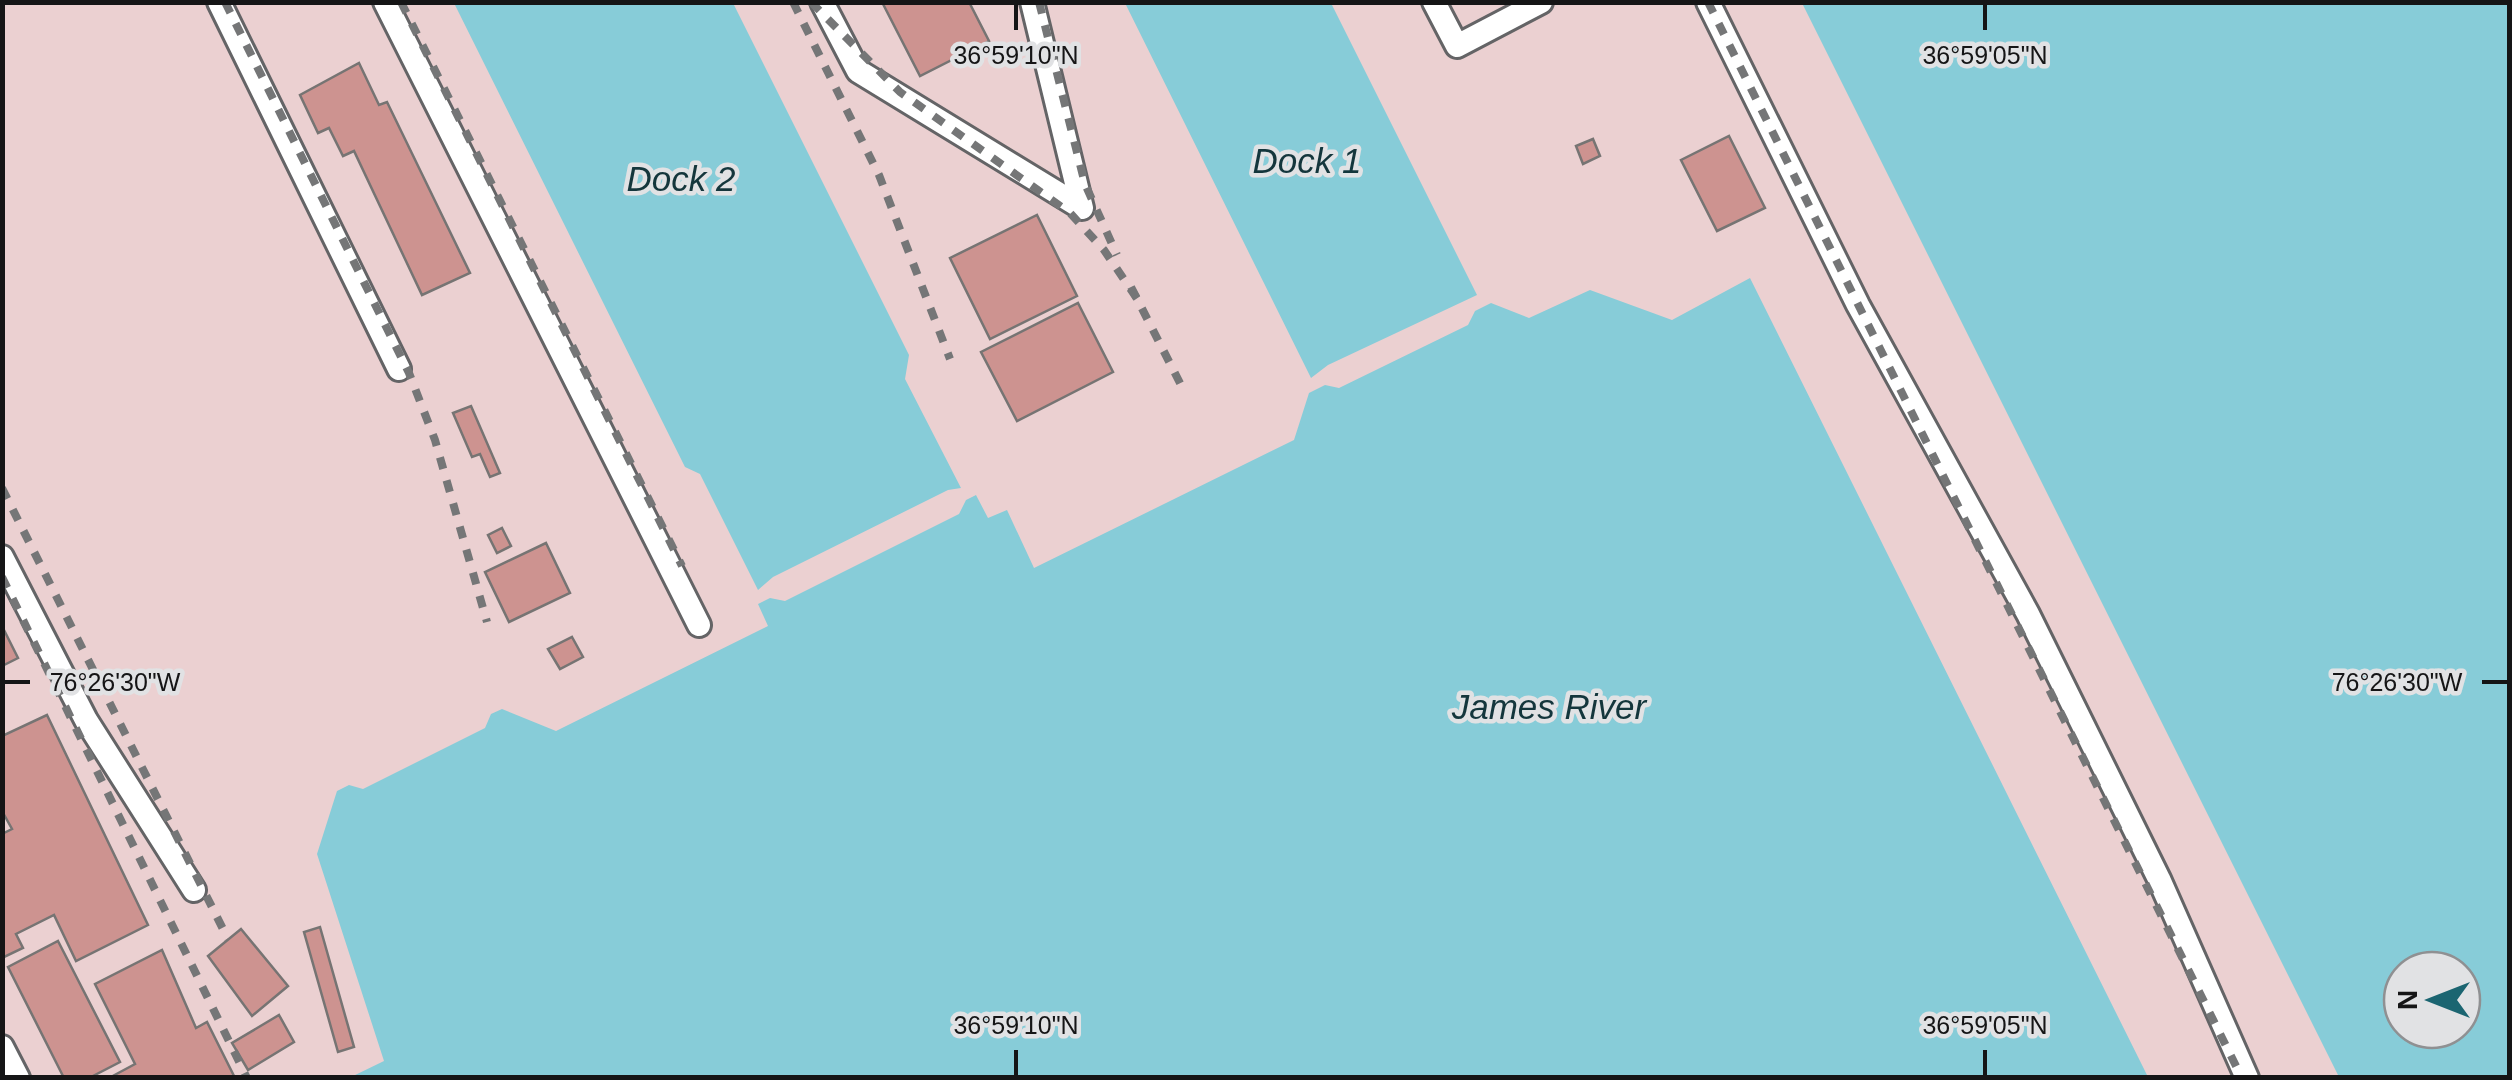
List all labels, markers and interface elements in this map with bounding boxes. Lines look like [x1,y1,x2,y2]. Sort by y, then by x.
text: 36°59'10"N [953,41,1079,69]
text: 36°59'05"N [1922,41,2048,69]
water label: Dock 1 [1253,141,1361,180]
water label: Dock 2 [627,159,735,198]
text: 76°26'30"W [50,668,181,696]
text: 76°26'30"W [2332,668,2463,696]
water label: James River [1451,687,1648,726]
north arrow [2382,950,2482,1050]
text: N [2392,990,2423,1010]
text: 36°59'10"N [953,1011,1079,1039]
text: 36°59'05"N [1922,1011,2048,1039]

